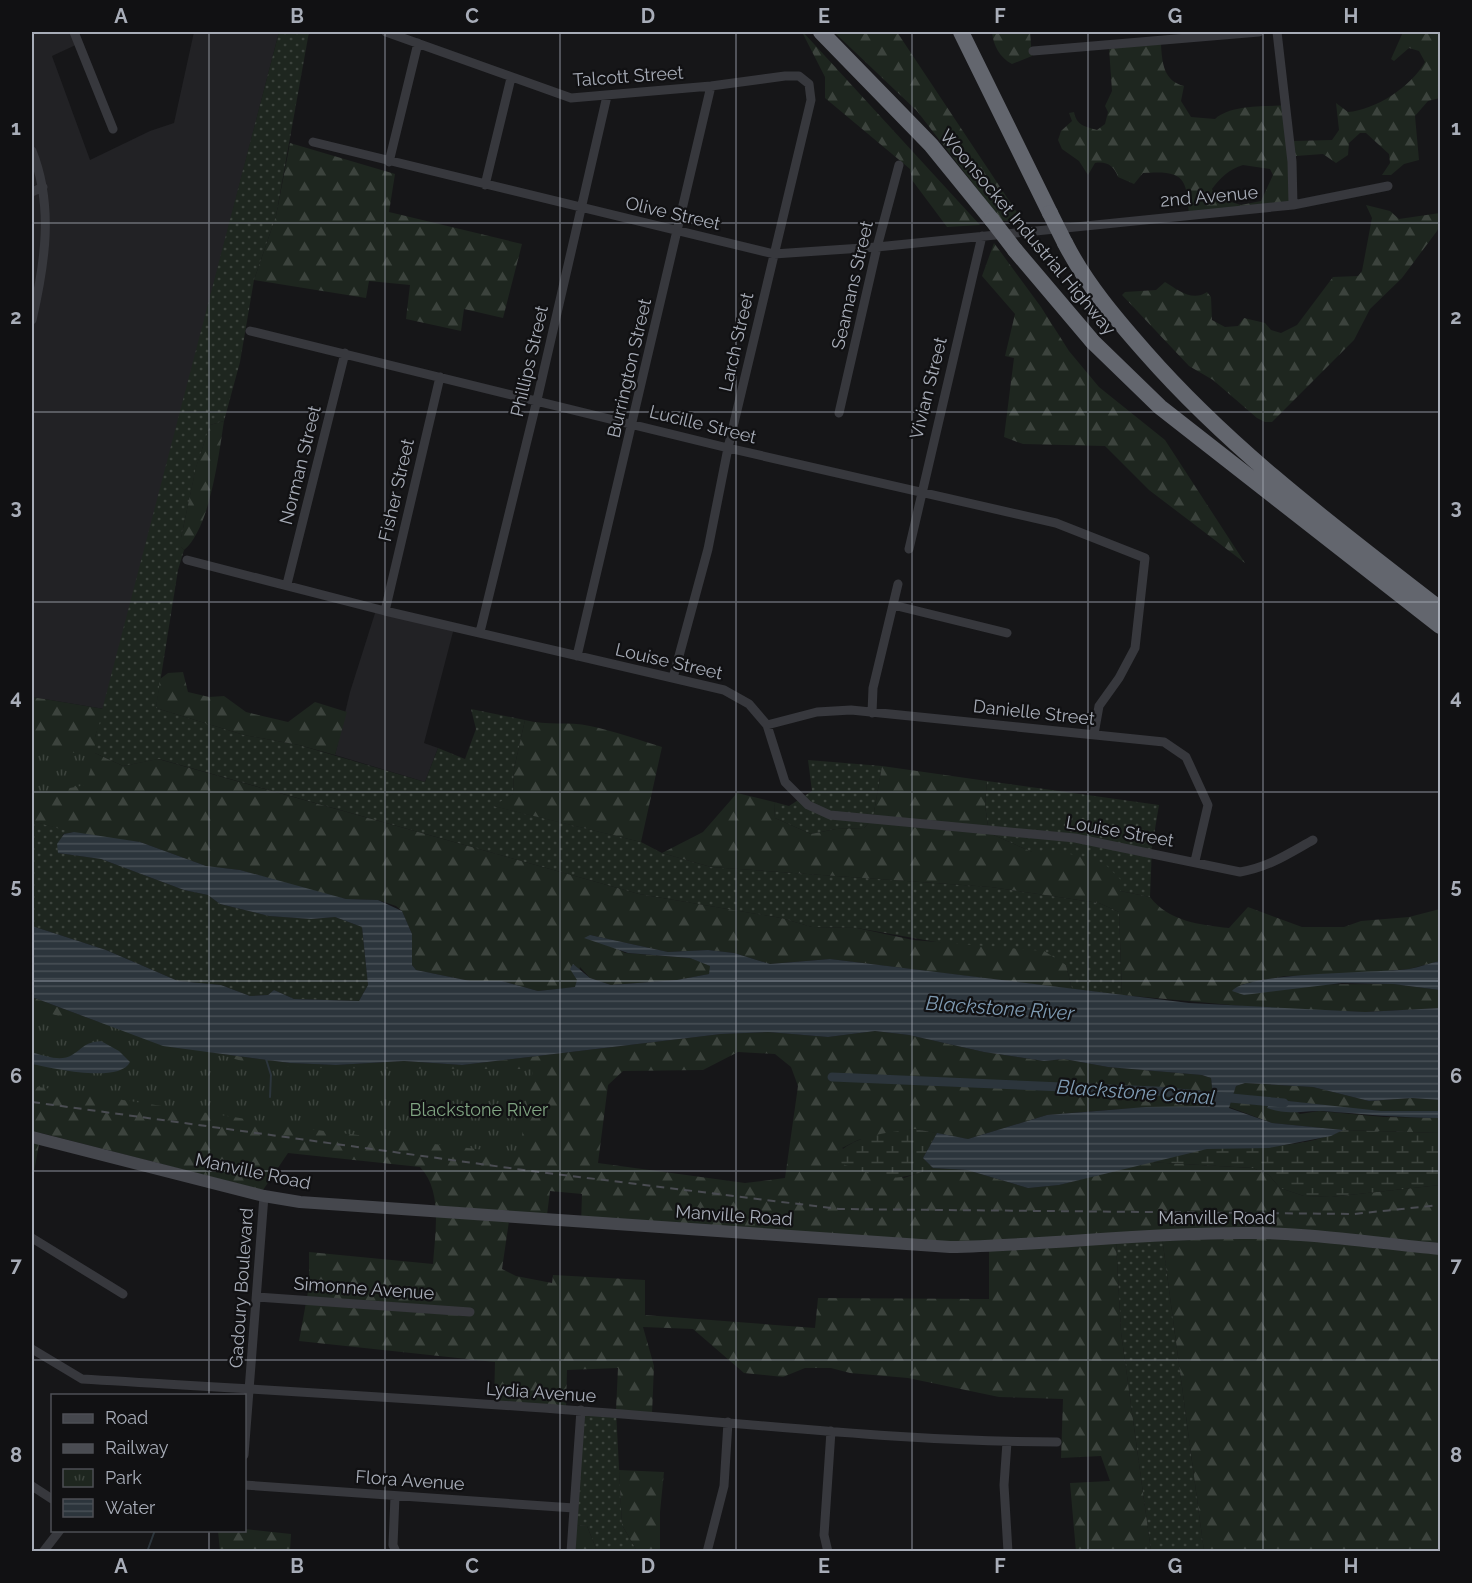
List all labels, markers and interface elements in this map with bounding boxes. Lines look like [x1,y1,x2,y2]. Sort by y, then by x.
text: A [114,4,128,28]
text: B [290,4,304,28]
text: C [465,4,479,28]
text: D [641,4,655,28]
text: E [818,4,830,28]
text: F [994,4,1006,28]
text: G [1168,4,1182,28]
text: H [1344,4,1358,28]
street label: Talcott Street [572,62,684,90]
text: 1 [11,116,21,140]
text: 1 [1451,116,1461,140]
street label: Woonsocket Industrial Highway [936,125,1120,339]
street label: 2nd Avenue [1159,181,1259,211]
street label: Olive Street [624,192,722,234]
street label: Seamans Street [827,219,877,351]
street label: Larch Street [714,290,758,394]
street label: Burrington Street [603,296,655,440]
street label: Phillips Street [506,303,552,419]
text: 2 [10,305,22,329]
text: 2 [1450,305,1462,329]
street label: Vivian Street [905,335,951,441]
street label: Lucille Street [647,401,759,447]
street label: Norman Street [275,403,325,527]
street label: Fisher Street [374,437,418,543]
text: 3 [10,495,22,519]
text: 3 [1450,495,1462,519]
street label: Louise Street [613,638,725,684]
text: 4 [10,685,22,709]
text: 4 [1450,685,1462,709]
street label: Danielle Street [972,695,1096,729]
street label: Louise Street [1064,811,1176,851]
text: 5 [10,874,22,898]
text: 5 [1450,874,1462,898]
water label: Blackstone River [925,991,1076,1025]
text: 6 [10,1064,22,1088]
text: 6 [1450,1064,1462,1088]
water label: Blackstone Canal [1056,1074,1216,1110]
park label: Blackstone River [410,1099,549,1120]
street label: Manville Road [193,1149,313,1193]
street label: Manville Road [675,1200,793,1230]
street label: Gadoury Boulevard [225,1207,257,1369]
street label: Manville Road [1158,1207,1276,1228]
text: 7 [10,1253,22,1277]
text: 7 [1450,1253,1462,1277]
street label: Simonne Avenue [293,1273,435,1303]
street label: Lydia Avenue [485,1378,597,1406]
legend [51,1394,246,1532]
text: Road [105,1407,148,1428]
text: Railway [105,1437,169,1458]
text: 8 [10,1443,22,1467]
text: 8 [1450,1443,1462,1467]
street label: Flora Avenue [355,1466,466,1494]
text: Park [105,1467,142,1488]
text: Water [105,1497,156,1518]
text: A [114,1554,128,1578]
text: B [290,1554,304,1578]
text: C [465,1554,479,1578]
text: D [641,1554,655,1578]
text: E [818,1554,830,1578]
text: F [994,1554,1006,1578]
text: G [1168,1554,1182,1578]
text: H [1344,1554,1358,1578]

